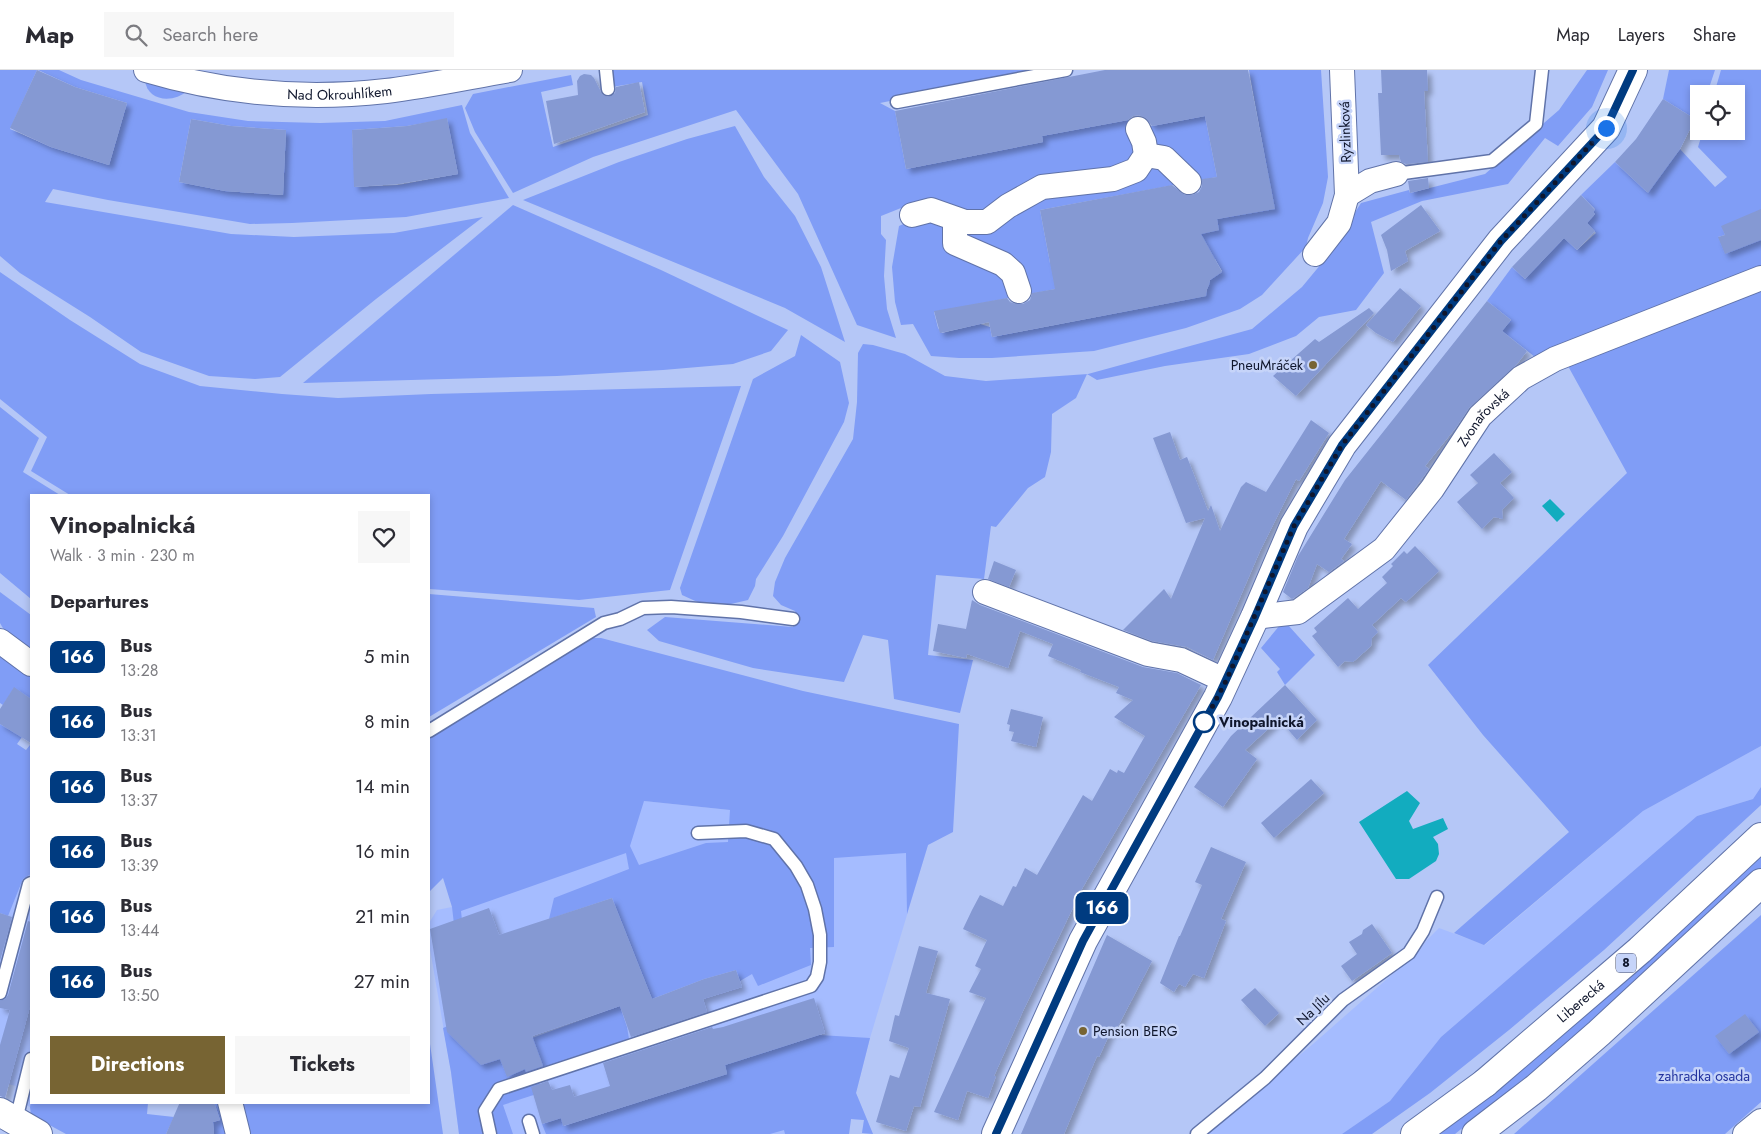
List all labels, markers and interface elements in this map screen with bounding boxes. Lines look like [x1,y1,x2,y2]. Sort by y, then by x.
search box [104,12,454,57]
text: Map [25,17,74,52]
icon: search [122,21,150,49]
text: Search here [162,21,258,48]
text: Map [1556,22,1590,48]
text: Layers [1618,22,1665,48]
text: Share [1693,22,1736,48]
street label: Nad Okrouhlíkem [287,80,393,105]
map controls [1690,85,1745,140]
button: locate [1690,85,1745,140]
street label: Ryzlinková [1334,101,1356,163]
your location [1594,116,1619,141]
place label: PneuMráček [1231,355,1304,375]
marker: PneuMráček [1307,359,1319,371]
street label: Zvonařovská [1453,384,1514,451]
text: Vinopalnická [50,507,196,542]
button: heart [358,511,410,563]
text: Walk · 3 min · 230 m [50,544,195,567]
text: Departures [50,588,149,615]
text: Bus [120,632,152,659]
text: 5 min [364,643,410,670]
text: 166 [61,644,94,670]
text: 13:28 [120,659,159,682]
text: Bus [120,697,152,724]
text: 8 min [364,708,410,735]
text: 166 [61,709,94,735]
marker: Vinopalnická [1193,711,1215,733]
place label: Vinopalnická [1218,712,1304,732]
text: 13:31 [120,724,157,747]
text: Bus [120,762,152,789]
text: 14 min [355,773,410,800]
text: 166 [61,774,94,800]
text: 13:37 [120,789,158,812]
text: Bus [120,827,152,854]
text: 16 min [355,838,410,865]
text: 166 [61,839,94,865]
text: 13:39 [120,854,159,877]
text: Bus [120,892,152,919]
line badge: 166 [1073,892,1131,924]
text: 166 [1085,895,1119,921]
text: 21 min [355,903,410,930]
text: 166 [61,904,94,930]
text: 13:44 [120,919,159,942]
road number: 8 [1616,954,1636,972]
text: Bus [120,957,152,984]
text: 27 min [354,968,410,995]
text: 166 [61,969,94,995]
street label: Liberecká [1553,975,1609,1027]
text: 13:50 [120,984,159,1007]
street label: Na Jílu [1292,988,1334,1030]
place label: Pension BERG [1093,1021,1178,1041]
marker: Pension BERG [1077,1025,1089,1037]
button: Directions [50,1036,225,1094]
button: Tickets [235,1036,410,1094]
park label: zahradka osada [1658,1066,1750,1086]

